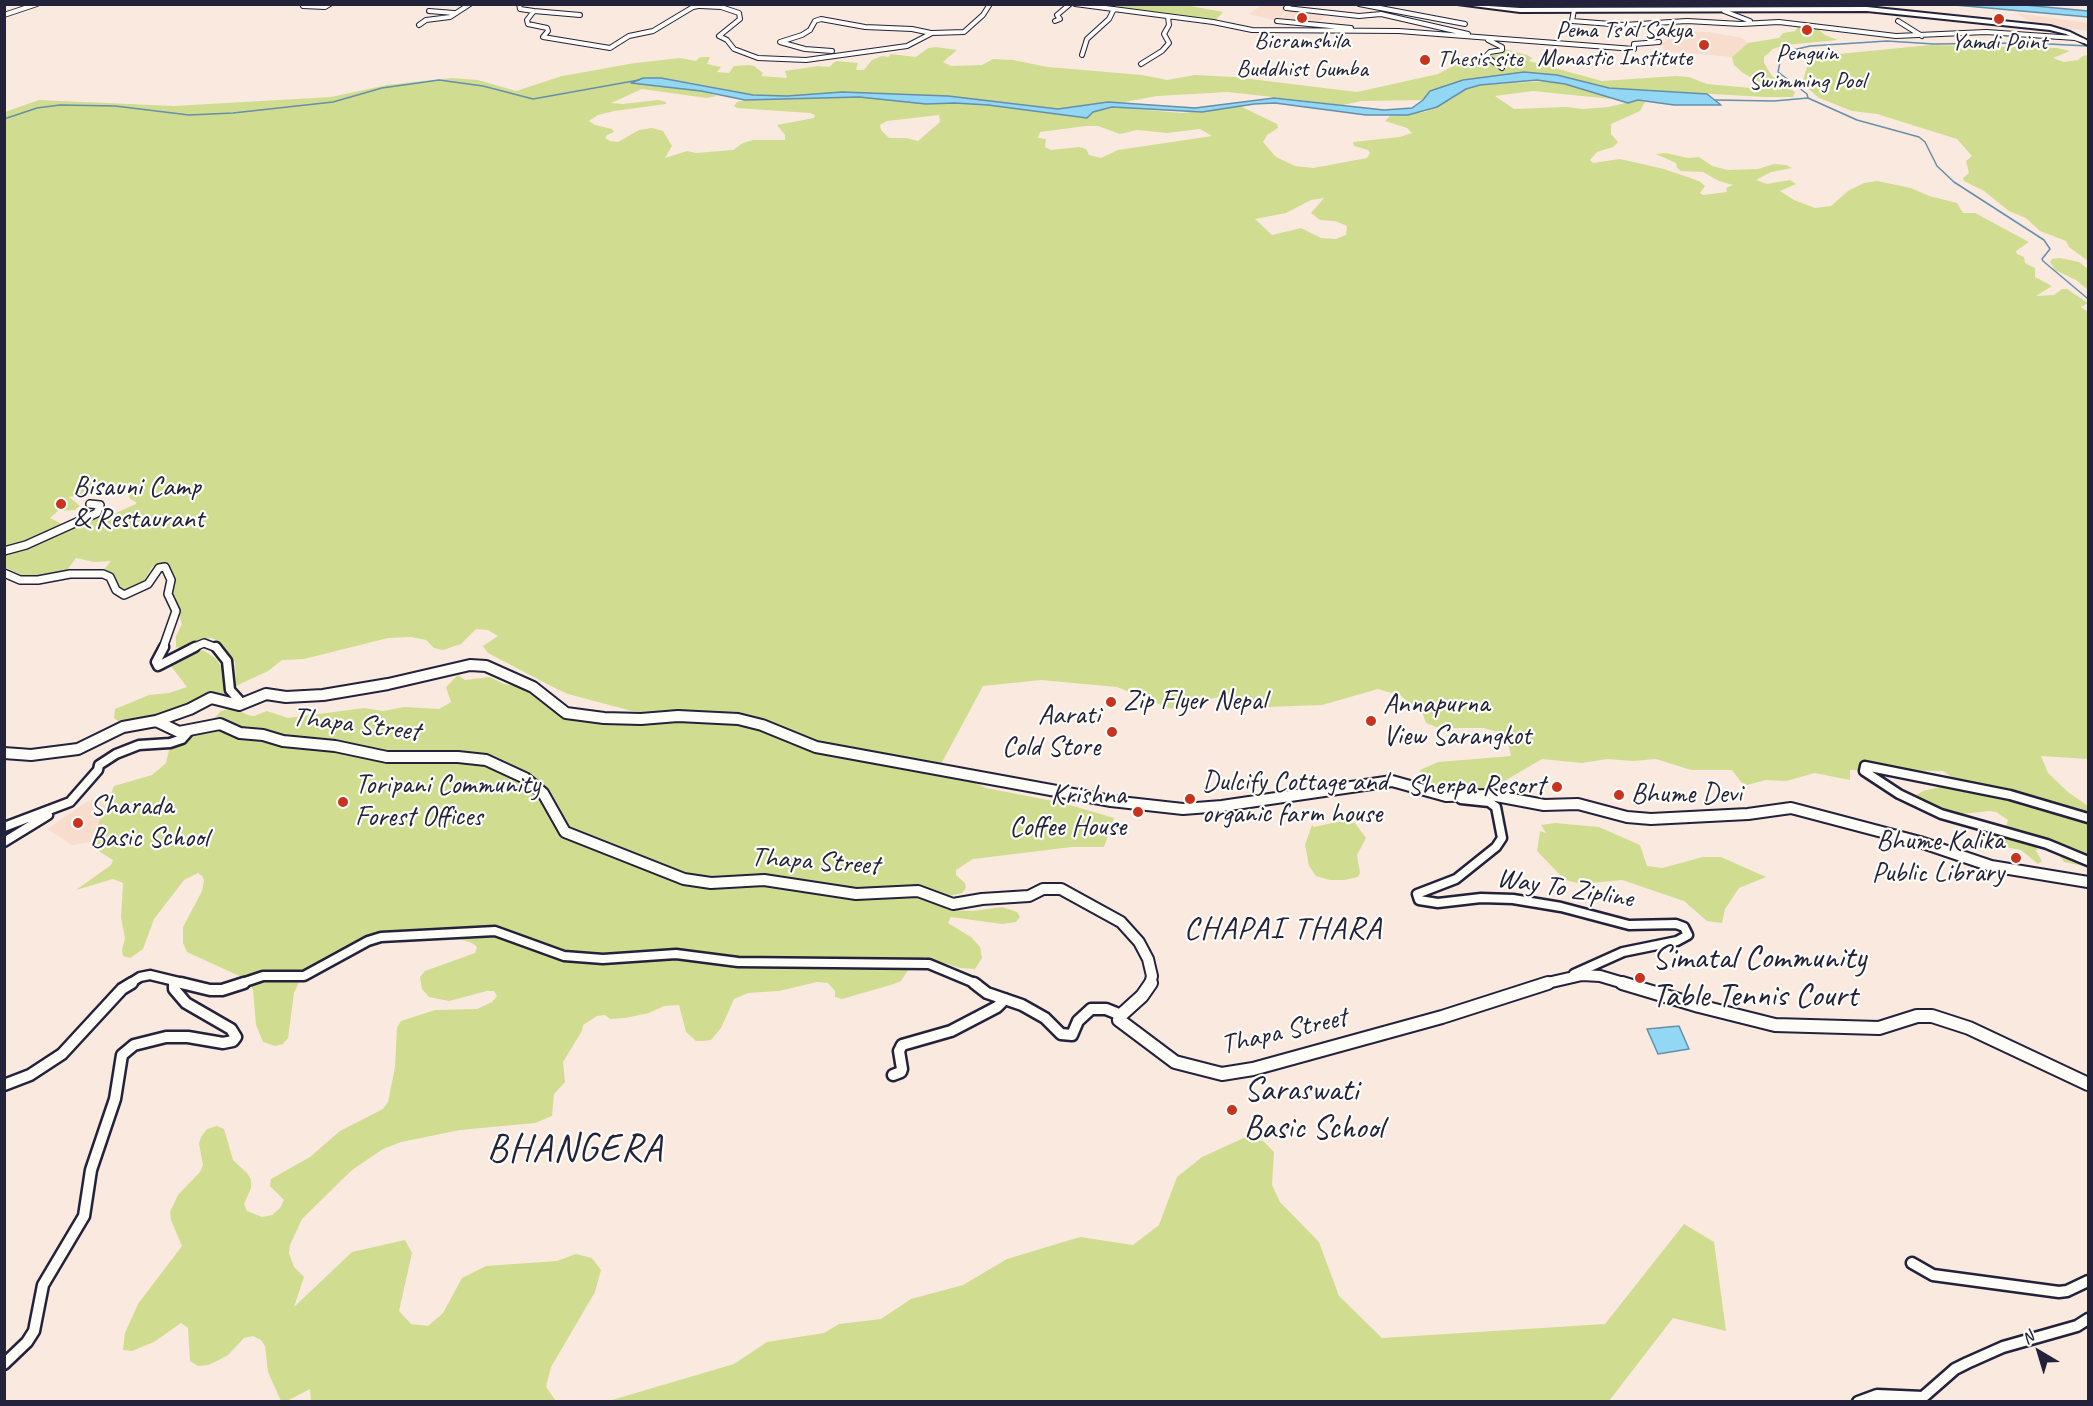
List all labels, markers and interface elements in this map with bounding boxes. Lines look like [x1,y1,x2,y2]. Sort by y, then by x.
marker: Bicramshila Buddhist Gumba [1295,11,1309,25]
marker: Yamdi Point [1992,12,2006,26]
place label: Pema Ts'al Sakya Monastic Institute [1538,17,1692,73]
marker: Penguin Swimming Pool [1800,23,1814,37]
place label: Bicramshila Buddhist Gumba [1236,28,1368,84]
place label: Yamdi Point [1951,29,2047,57]
marker: Pema Ts'al Sakya Monastic Institute [1697,38,1711,52]
place label: Penguin Swimming Pool [1748,40,1866,96]
place label: Thesis site [1437,46,1522,74]
marker: Thesis site [1418,53,1432,67]
place label: Bisauni Camp & Restaurant [73,471,204,537]
marker: Bisauni Camp & Restaurant [54,497,68,511]
place label: Zip Flyer Nepal [1123,685,1266,719]
place label: Annapurna View Sarangkot [1383,688,1531,754]
marker: Zip Flyer Nepal [1104,695,1118,709]
place label: Aarati Cold Store [1002,699,1100,765]
street label: Thapa Street [290,701,422,749]
marker: Annapurna View Sarangkot [1364,714,1378,728]
marker: Aarati Cold Store [1105,725,1119,739]
place label: Dulcify Cottage and organic farm house [1202,766,1388,832]
place label: Toripani Community Forest Offices [355,769,540,835]
place label: Sherpa Resort [1407,770,1545,804]
place label: Bhume Devi [1631,778,1742,812]
place label: Krishna Coffee House [1009,779,1126,845]
marker: Sherpa Resort [1550,780,1564,794]
marker: Bhume Devi [1612,788,1626,802]
place label: Sharada Basic School [90,790,208,856]
marker: Dulcify Cottage and organic farm house [1183,792,1197,806]
marker: Toripani Community Forest Offices [336,795,350,809]
marker: Krishna Coffee House [1131,805,1145,819]
marker: Sharada Basic School [71,816,85,830]
place label: Bhume Kalika Public Library [1872,825,2004,891]
street label: Thapa Street [750,841,880,883]
marker: Bhume Kalika Public Library [2009,851,2023,865]
street label: Way To Zipline [1495,862,1635,916]
district label: CHAPAI THARA [1184,911,1382,949]
place label: Simatal Community Table Tennis Court [1652,939,1866,1017]
marker: Simatal Community Table Tennis Court [1633,971,1647,985]
street label: Thapa Street [1218,1001,1350,1063]
place label: Saraswati Basic School [1244,1071,1384,1149]
marker: Saraswati Basic School [1225,1103,1239,1117]
district label: BHANGERA [488,1127,662,1173]
north arrow [2009,1322,2069,1382]
text: N [2018,1327,2038,1349]

